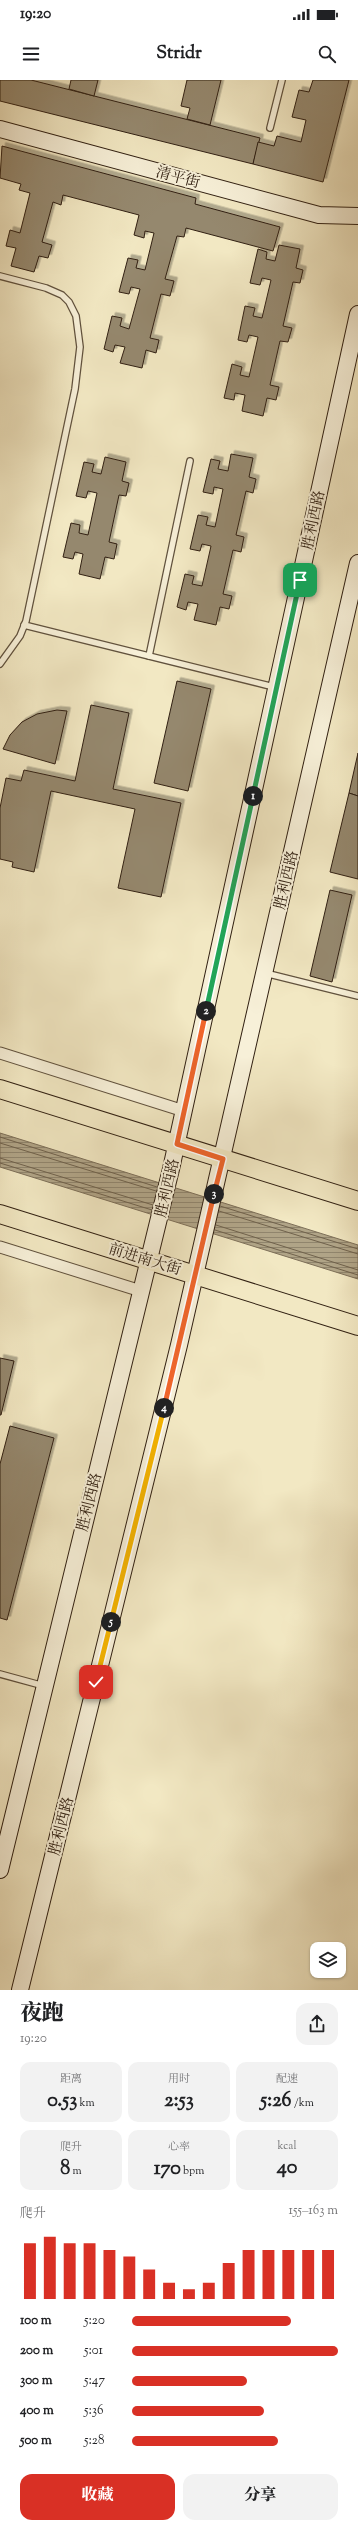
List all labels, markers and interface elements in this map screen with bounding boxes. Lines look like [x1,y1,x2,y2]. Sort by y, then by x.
text: 19:20 [20,4,51,25]
text: Stridr [156,41,202,67]
icon: menu [20,43,42,65]
icon: search [316,43,338,65]
street label: 清平街 [153,162,202,194]
street label: 胜利西路 [298,489,331,552]
pin [283,563,317,597]
icon: arrive [289,569,311,591]
pin: 1 [243,786,263,806]
text: 1 [251,788,255,804]
street label: 胜利西路 [270,849,304,912]
pin: 2 [196,1001,216,1021]
text: 2 [203,1003,209,1019]
street label: 胜利西路 [151,1157,185,1220]
pin: 3 [204,1184,224,1204]
text: 3 [212,1186,216,1202]
street label: 前进南大街 [106,1239,184,1281]
pin: 4 [154,1398,174,1418]
text: 4 [161,1400,167,1416]
street label: 胜利西路 [73,1471,108,1534]
pin: 5 [101,1612,121,1632]
text: 5 [109,1614,113,1630]
pin [79,1665,113,1699]
icon: check [85,1671,107,1693]
street label: 胜利西路 [45,1795,80,1858]
map controls [310,1942,346,1978]
button: layers [310,1942,346,1978]
text: 夜跑 [20,1999,64,2031]
button: share [296,2003,338,2045]
text: 19:20 [20,2030,47,2048]
text: 距离 [60,2071,82,2087]
text: 用时 [168,2071,190,2087]
text: 配速 [276,2071,298,2087]
text: 0.53 [47,2087,77,2116]
text: 2:53 [164,2087,194,2116]
text: 5:26 [260,2087,292,2116]
text: km [77,2095,95,2111]
text: /km [292,2095,314,2111]
text: kcal [278,2138,296,2154]
text: 爬升 [60,2139,82,2155]
text: 心率 [168,2139,190,2155]
text: 40 [277,2154,297,2183]
text: 8 [60,2155,70,2184]
text: 170 [154,2155,181,2184]
text: m [70,2163,82,2179]
text: bpm [181,2163,204,2179]
text: 155–163 m [289,2202,338,2220]
text: 爬升 [20,2205,46,2223]
text: 100 m [20,2312,52,2330]
text: 5:20 [84,2312,105,2330]
text: 200 m [20,2342,53,2360]
text: 5:01 [84,2342,103,2360]
text: 300 m [20,2372,52,2390]
text: 5:47 [84,2372,105,2390]
text: 400 m [20,2402,54,2420]
text: 5:36 [84,2402,103,2420]
text: 500 m [20,2432,52,2450]
text: 5:28 [84,2432,104,2450]
button: 收藏 [20,2474,175,2520]
button: 分享 [183,2474,338,2520]

